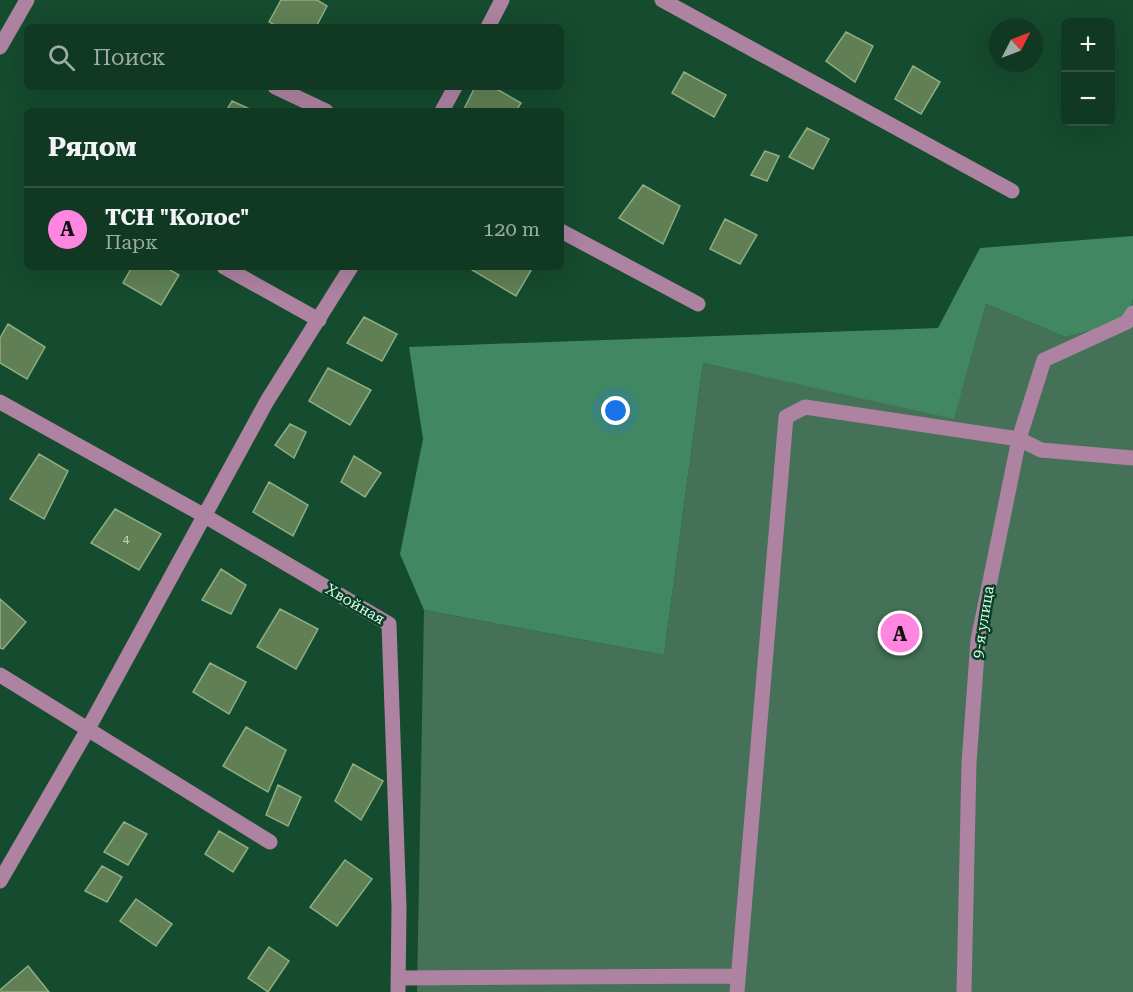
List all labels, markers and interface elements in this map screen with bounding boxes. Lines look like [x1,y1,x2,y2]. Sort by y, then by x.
north arrow [989,18,1043,72]
map controls [1061,18,1115,126]
button: + [1061,18,1115,72]
search box [24,24,564,90]
icon: search [45,41,78,74]
text: Поиск [93,45,165,70]
button: − [1061,72,1115,126]
text: Рядом [48,132,137,162]
text: ТСН "Колос" [105,205,249,230]
text: A [60,217,75,241]
text: 120 m [483,217,540,241]
text: Парк [105,230,158,254]
your location [601,396,630,425]
house number: 4 [123,532,130,546]
street label: Хвойная [322,580,388,628]
street label: 9-я улица [968,584,998,660]
pin: A [880,610,920,656]

